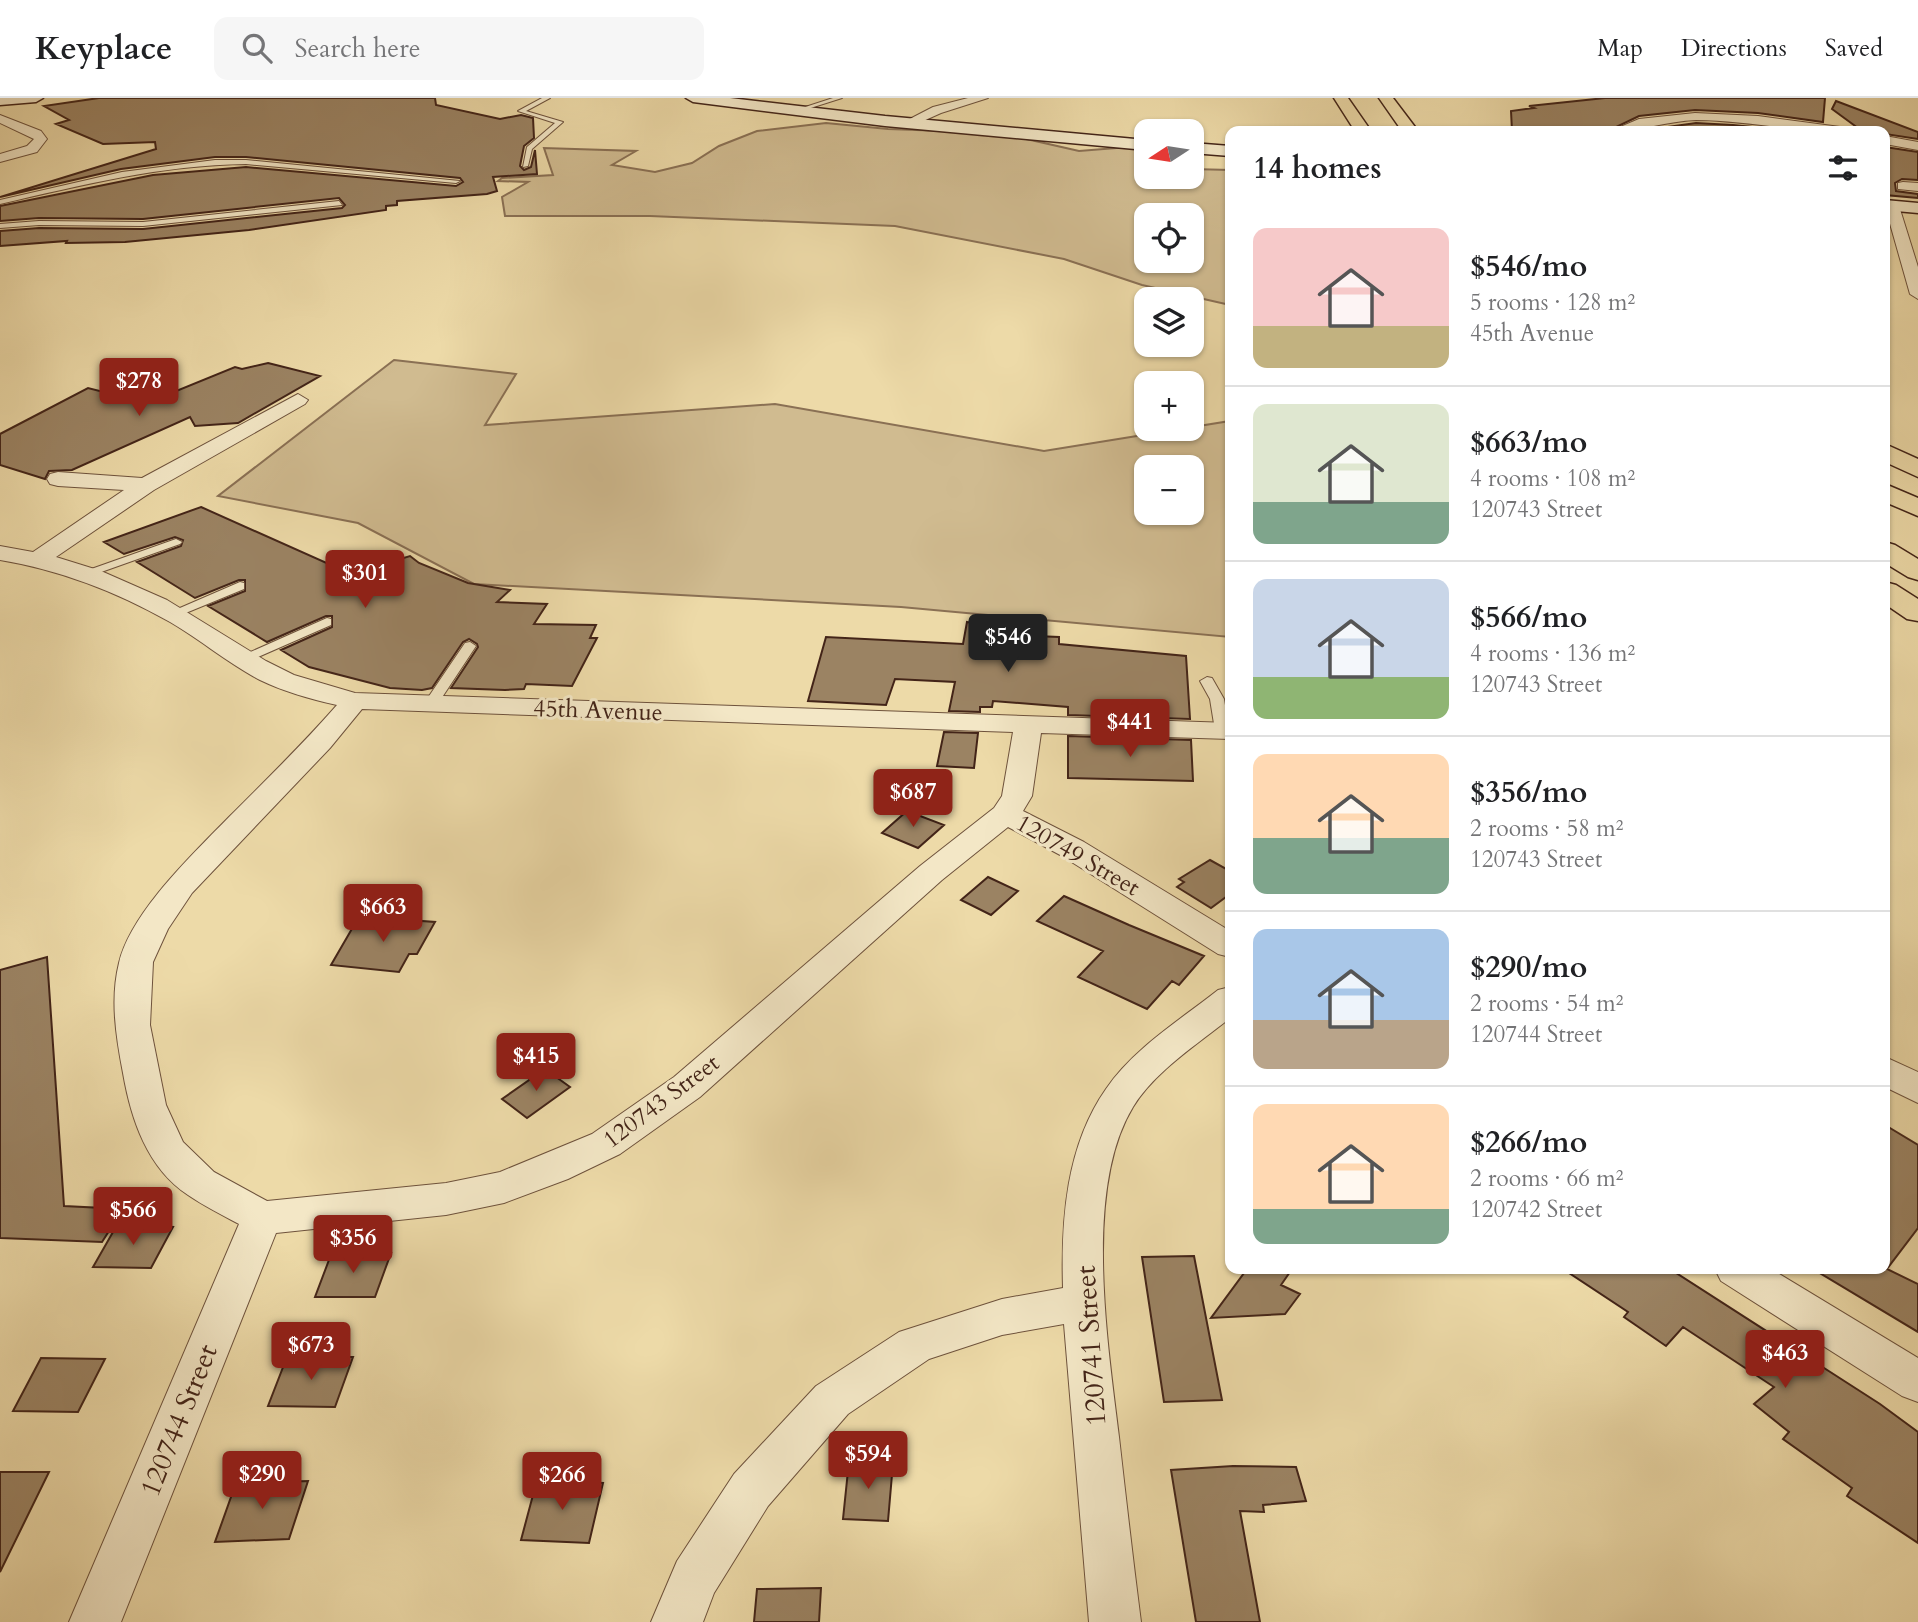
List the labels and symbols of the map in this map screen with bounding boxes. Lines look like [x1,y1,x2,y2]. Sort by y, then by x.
north arrow [1134,119,1204,189]
pin: $278 [98,358,180,418]
pin: $301 [324,550,406,610]
pin: $546 [967,614,1049,674]
street label: 45th Avenue [533,692,663,729]
pin: $441 [1089,700,1171,759]
pin: $687 [872,770,954,829]
street label: 120749 Street [1010,807,1146,904]
pin: $663 [342,884,424,944]
pin: $415 [495,1034,577,1093]
street label: 120743 Street [596,1046,727,1156]
pin: $566 [92,1188,174,1247]
pin: $356 [312,1216,394,1275]
street label: 120741 Street [1066,1264,1116,1428]
pin: $673 [270,1322,352,1382]
pin: $463 [1744,1330,1826,1390]
street label: 120744 Street [131,1339,227,1502]
pin: $594 [827,1432,909,1491]
pin: $290 [221,1452,303,1511]
pin: $266 [521,1452,603,1512]

